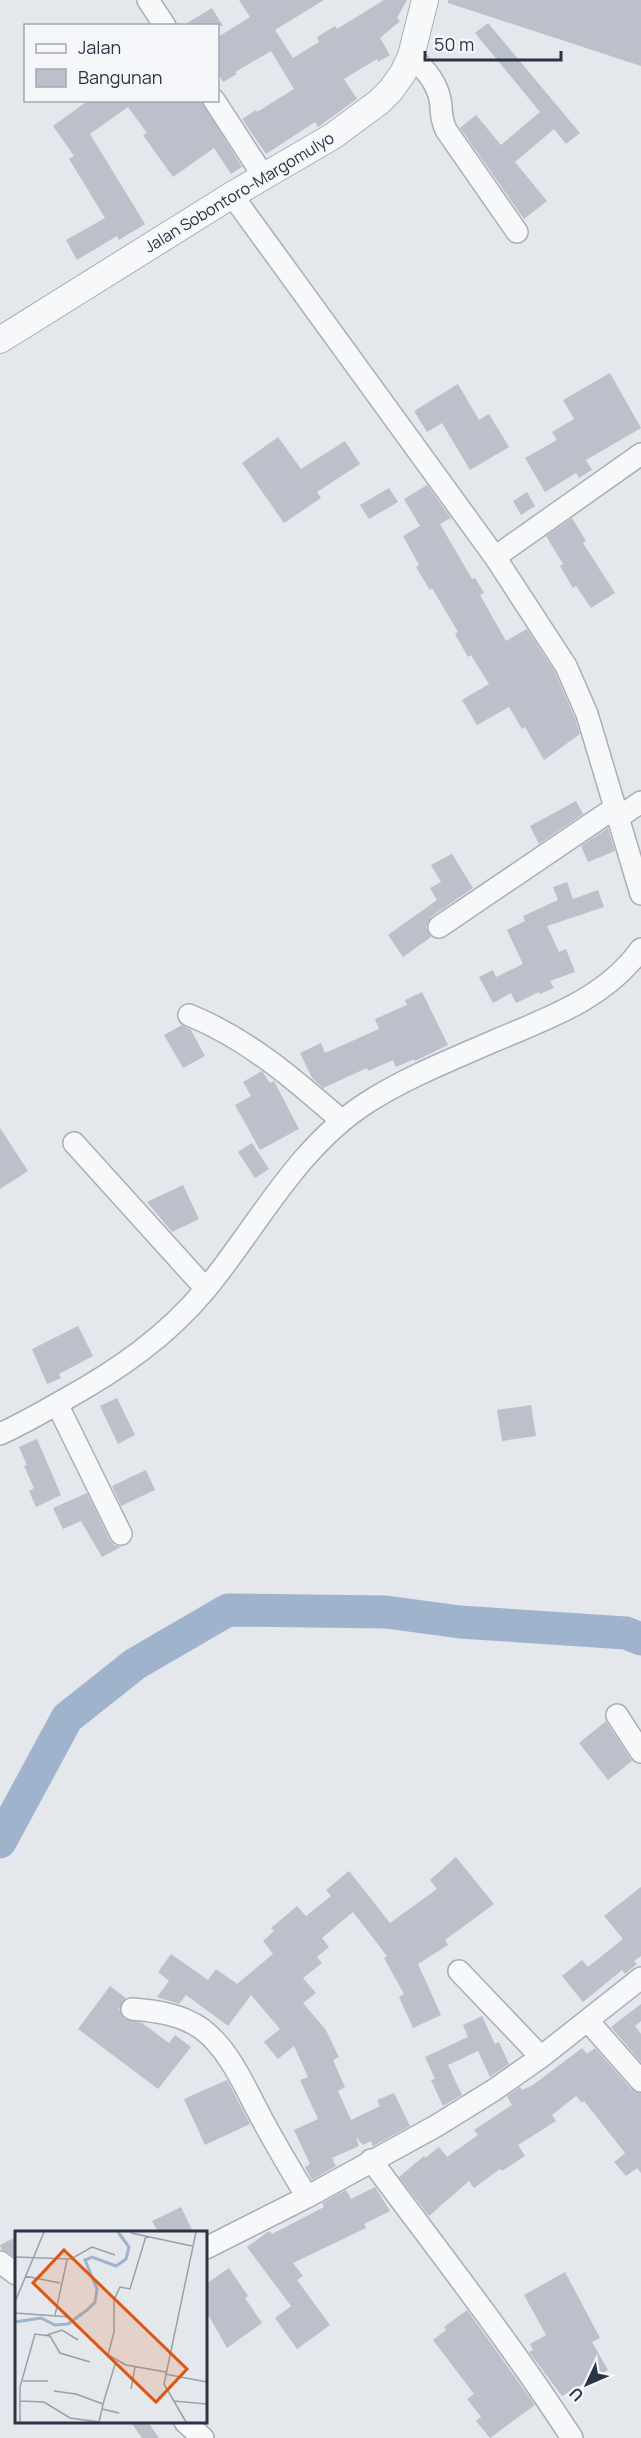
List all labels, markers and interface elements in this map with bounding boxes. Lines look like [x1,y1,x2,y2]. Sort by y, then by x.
legend [24,24,219,102]
scale bar [425,24,562,62]
text: 50 m [434,32,474,56]
text: Jalan [78,35,121,59]
text: Bangunan [78,65,162,89]
street label: Jalan Sobontoro-Margomulyo [140,126,338,258]
inset map [15,2231,207,2423]
north arrow [557,2354,617,2414]
text: U [564,2383,588,2406]

